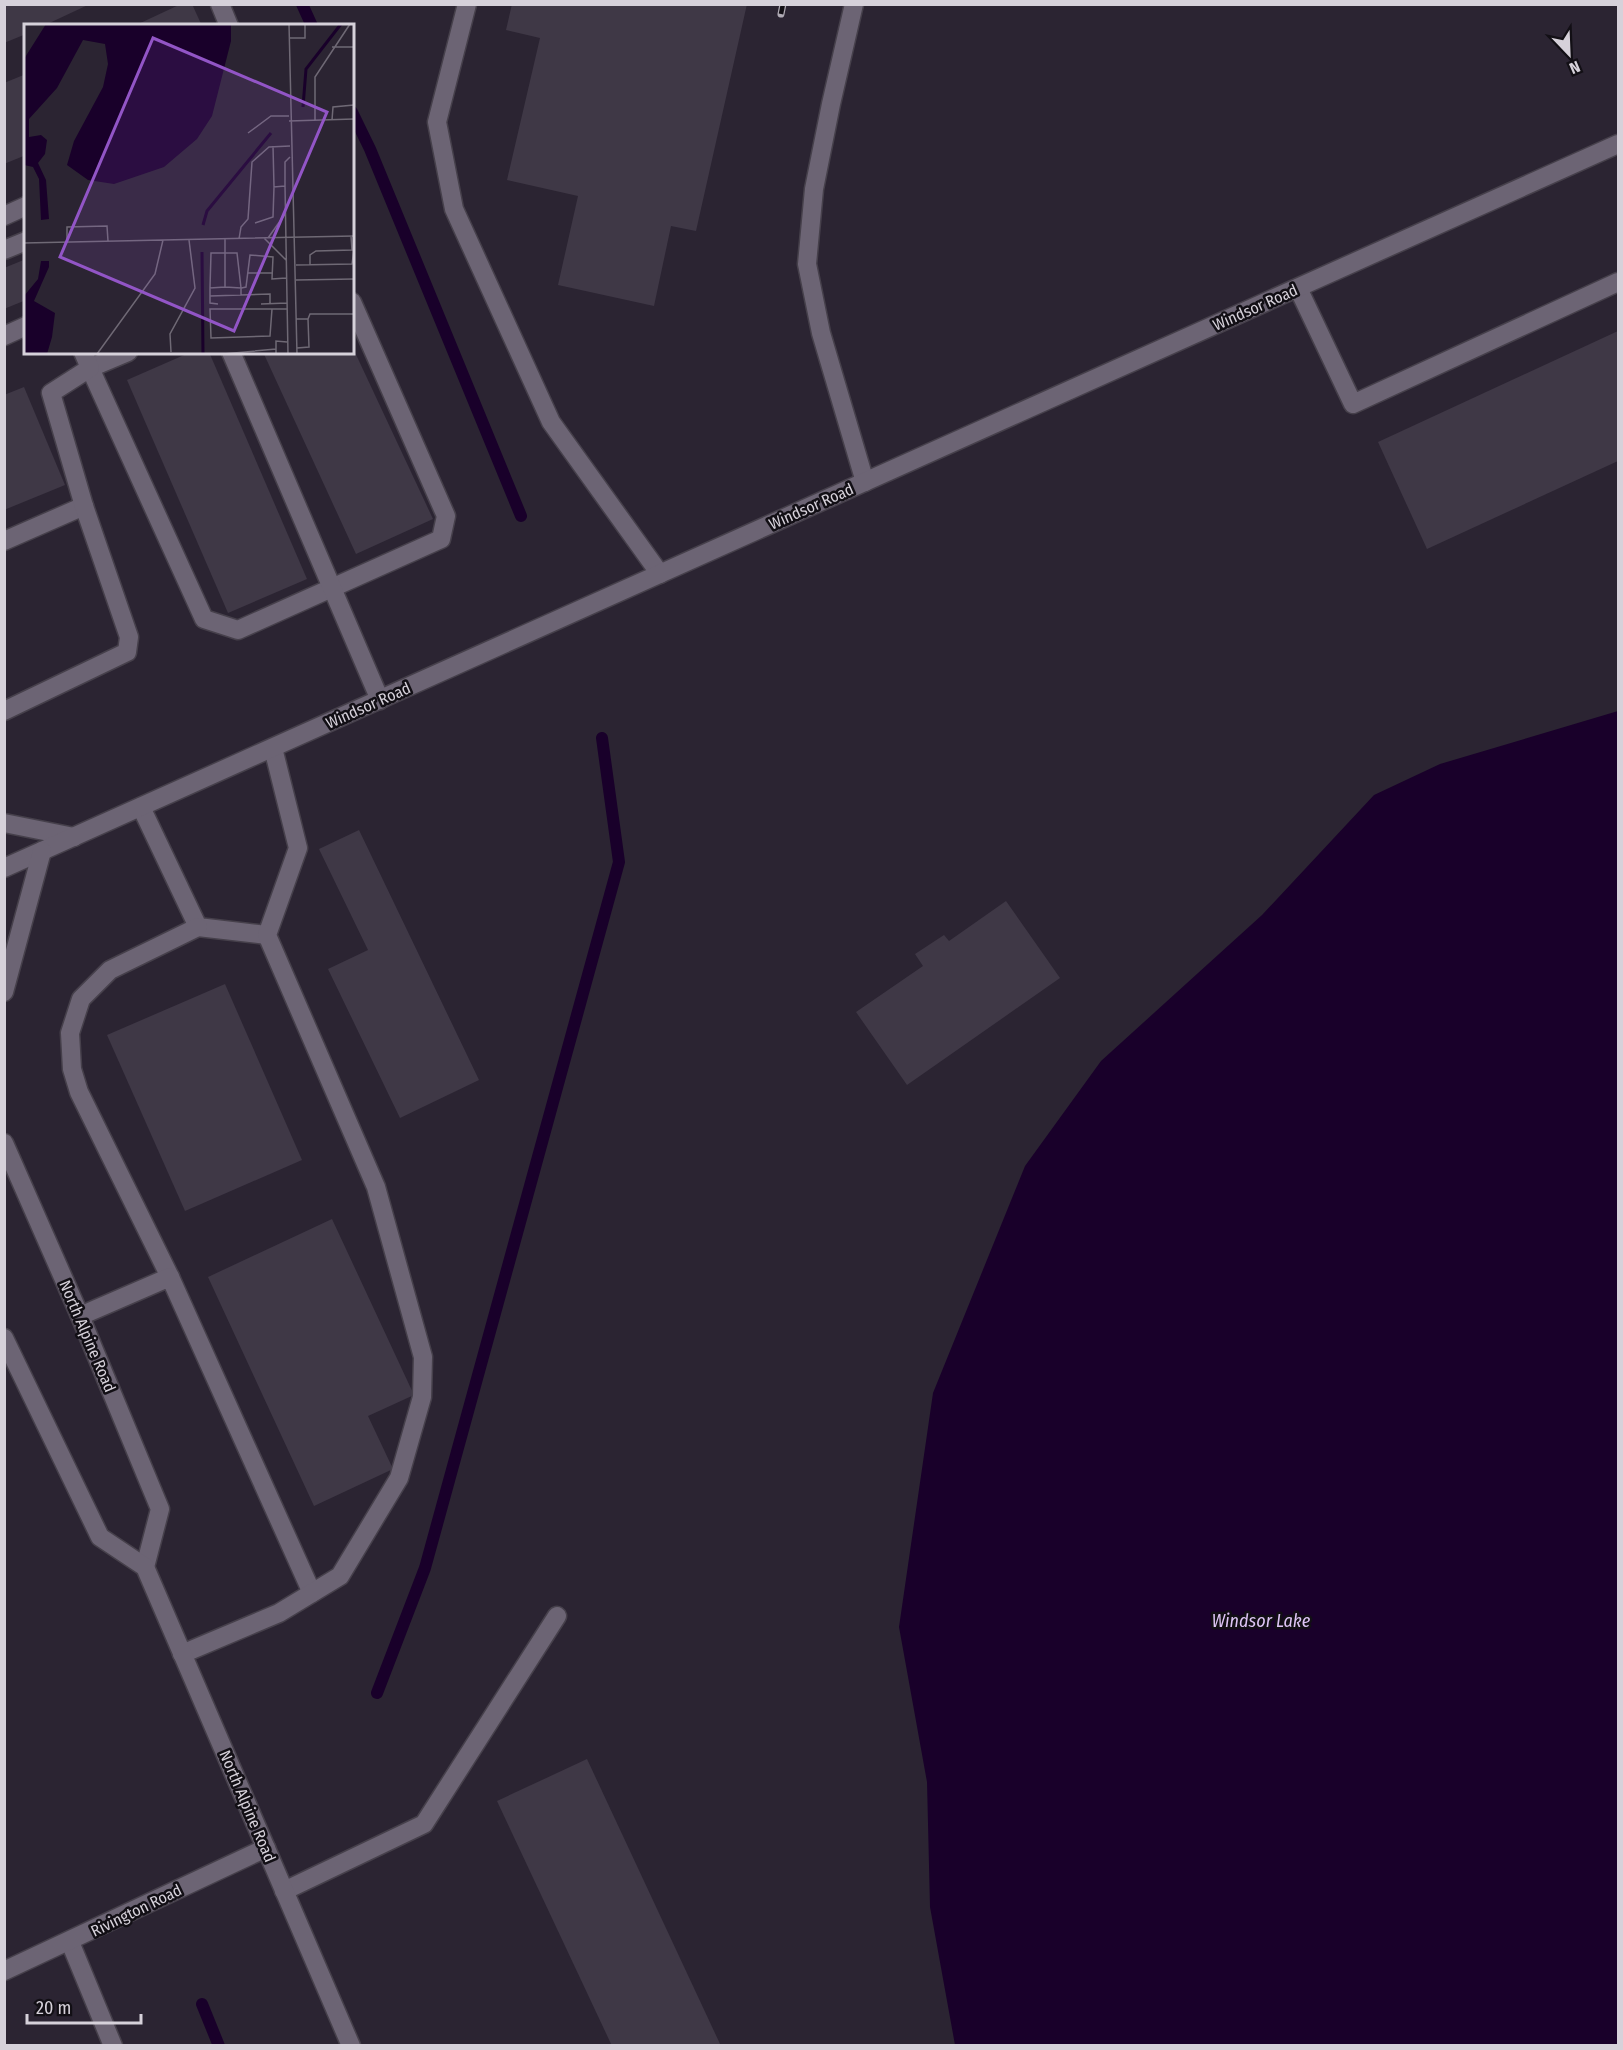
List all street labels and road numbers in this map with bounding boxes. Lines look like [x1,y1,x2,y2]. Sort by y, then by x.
street label: Windsor Road [1210,280,1301,335]
street label: Windsor Road [766,479,857,534]
street label: Windsor Road [323,678,414,733]
street label: North Alpine Road [55,1277,120,1395]
street label: North Alpine Road [215,1747,280,1865]
street label: Rivington Road [88,1880,185,1941]

